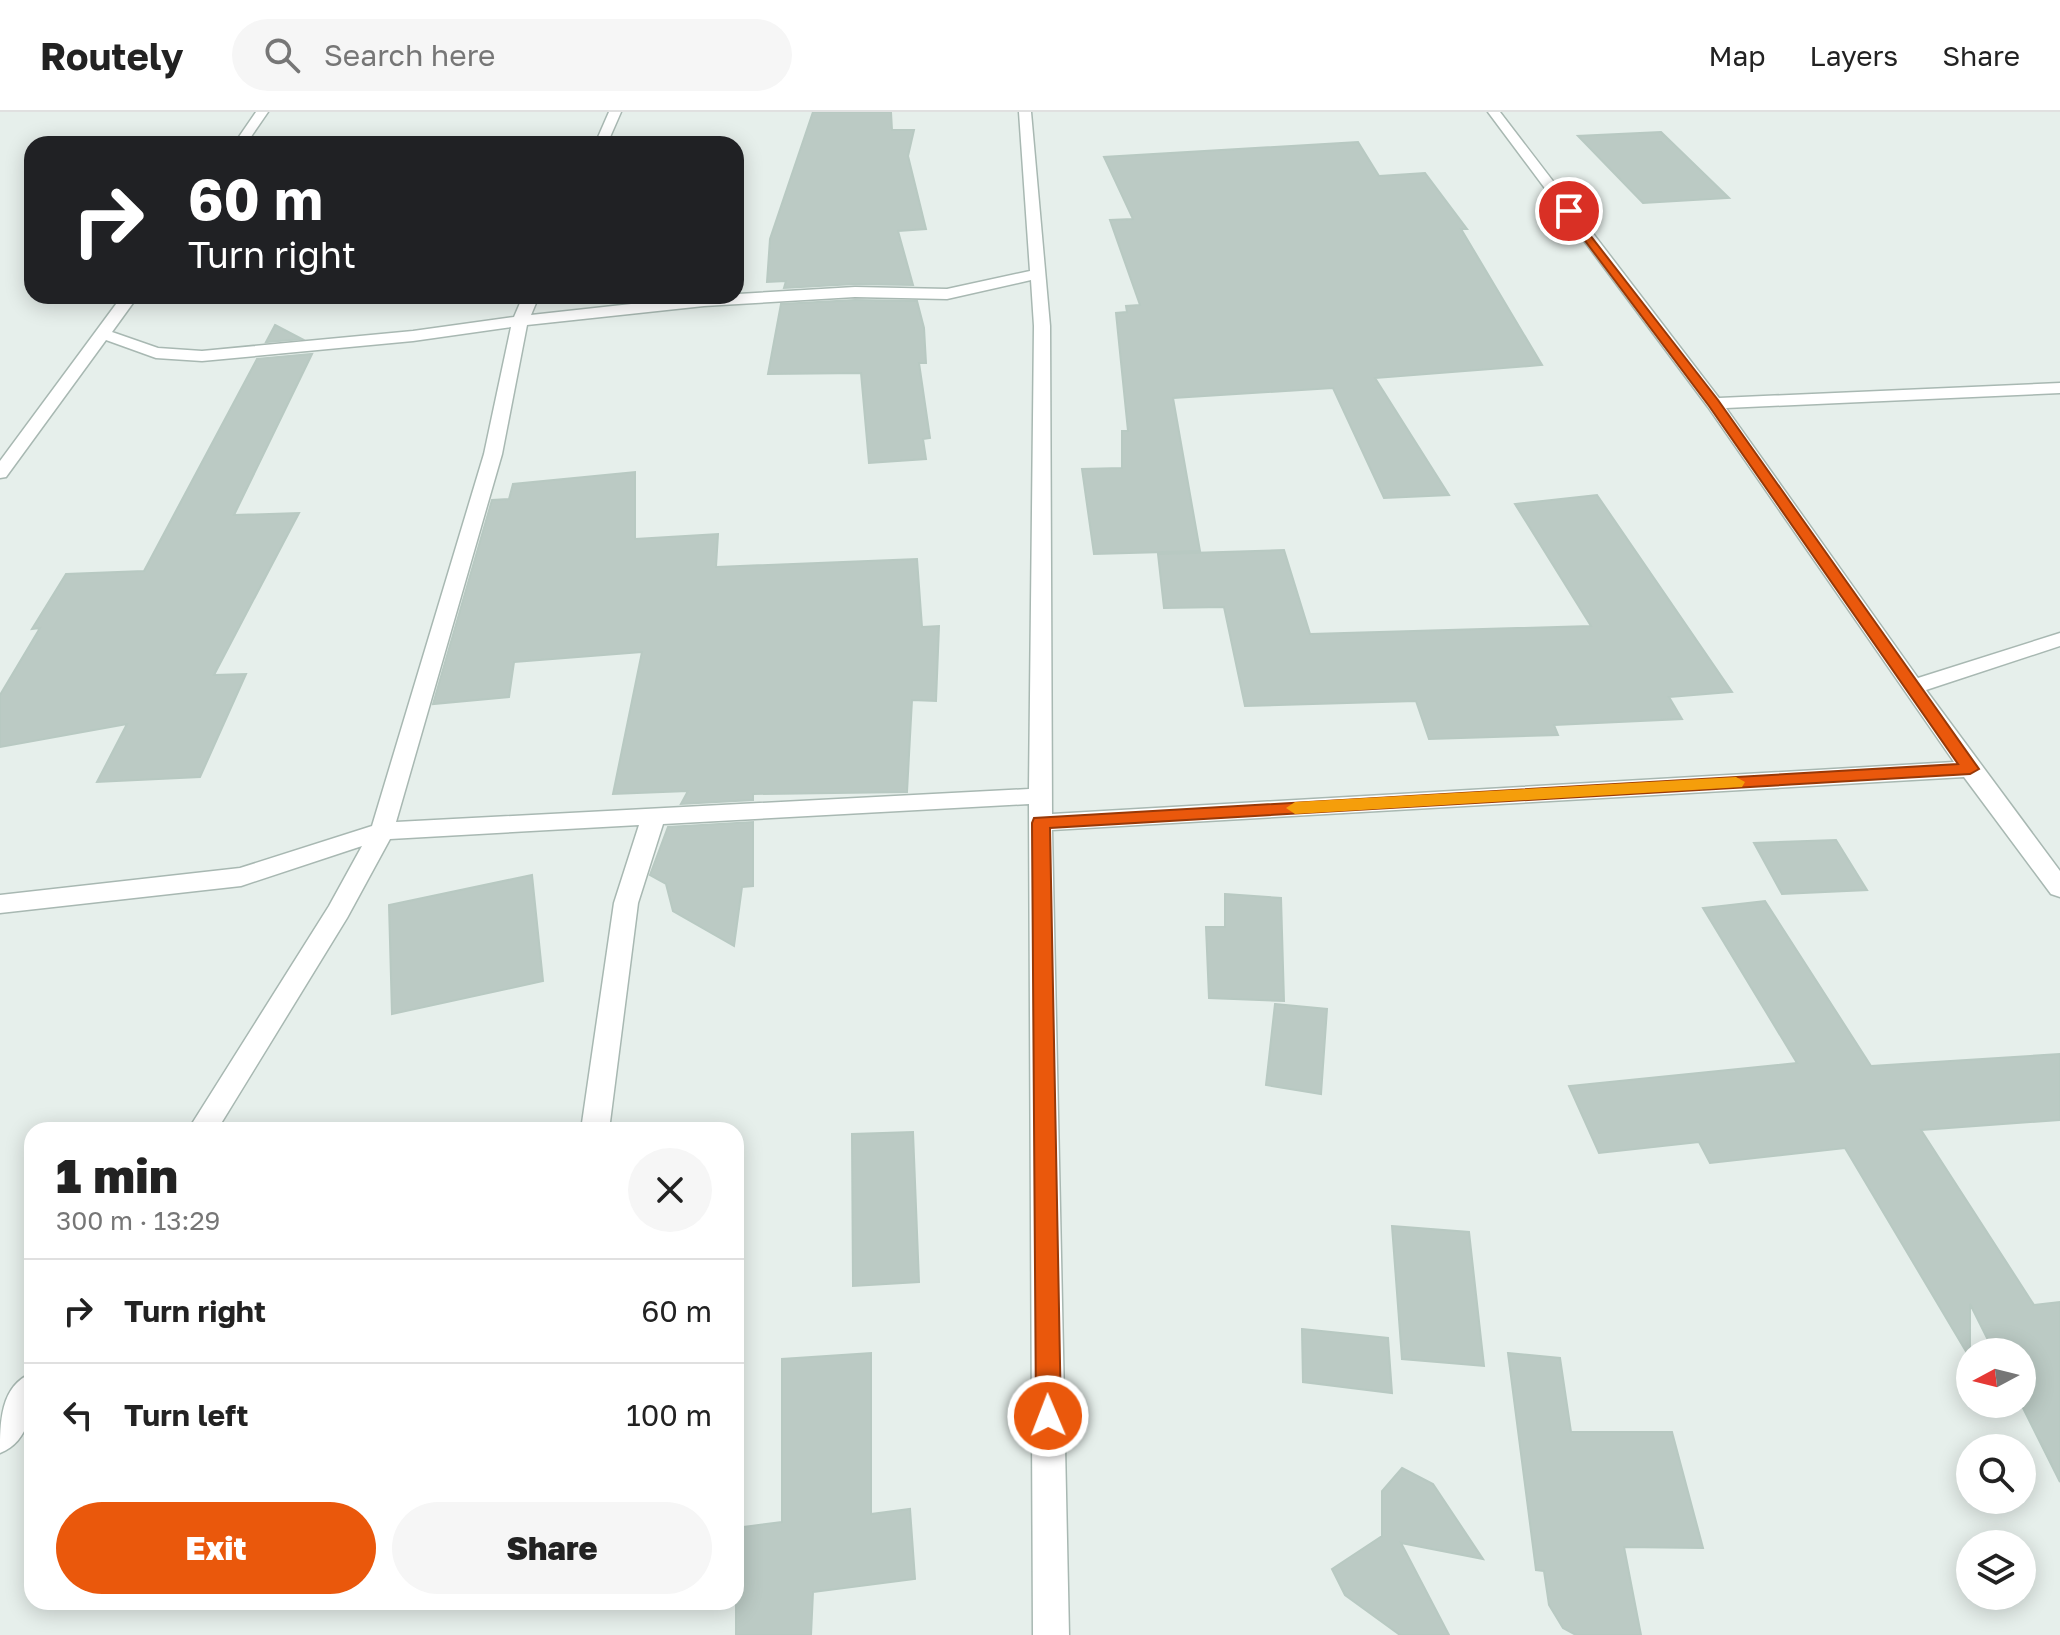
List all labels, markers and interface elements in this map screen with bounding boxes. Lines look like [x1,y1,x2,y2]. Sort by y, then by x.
search box [232,19,792,91]
text: Routely [40,33,184,78]
icon: search [260,33,304,77]
text: Search here [324,37,496,73]
text: Map [1708,39,1766,72]
text: Layers [1810,39,1898,72]
text: Share [1942,39,2020,72]
text: 60 m [188,165,323,232]
icon: right [56,168,160,272]
pin [1535,177,1603,245]
icon: arrive [1547,189,1591,233]
text: Turn right [188,233,356,276]
text: 1 min [56,1146,178,1204]
button: close [628,1148,712,1232]
text: 300 m · 13:29 [56,1205,220,1236]
icon: right [56,1289,100,1333]
text: Turn right [124,1293,266,1329]
text: 60 m [641,1293,712,1329]
north arrow [1956,1338,2036,1418]
map controls [1956,1338,2036,1610]
position arrow [1006,1374,1090,1458]
icon: left [56,1393,100,1437]
text: Turn left [124,1397,249,1433]
text: 100 m [626,1397,712,1433]
button: search [1956,1434,2036,1514]
button: Exit [56,1502,376,1594]
button: Share [392,1502,712,1594]
button: layers [1956,1530,2036,1610]

